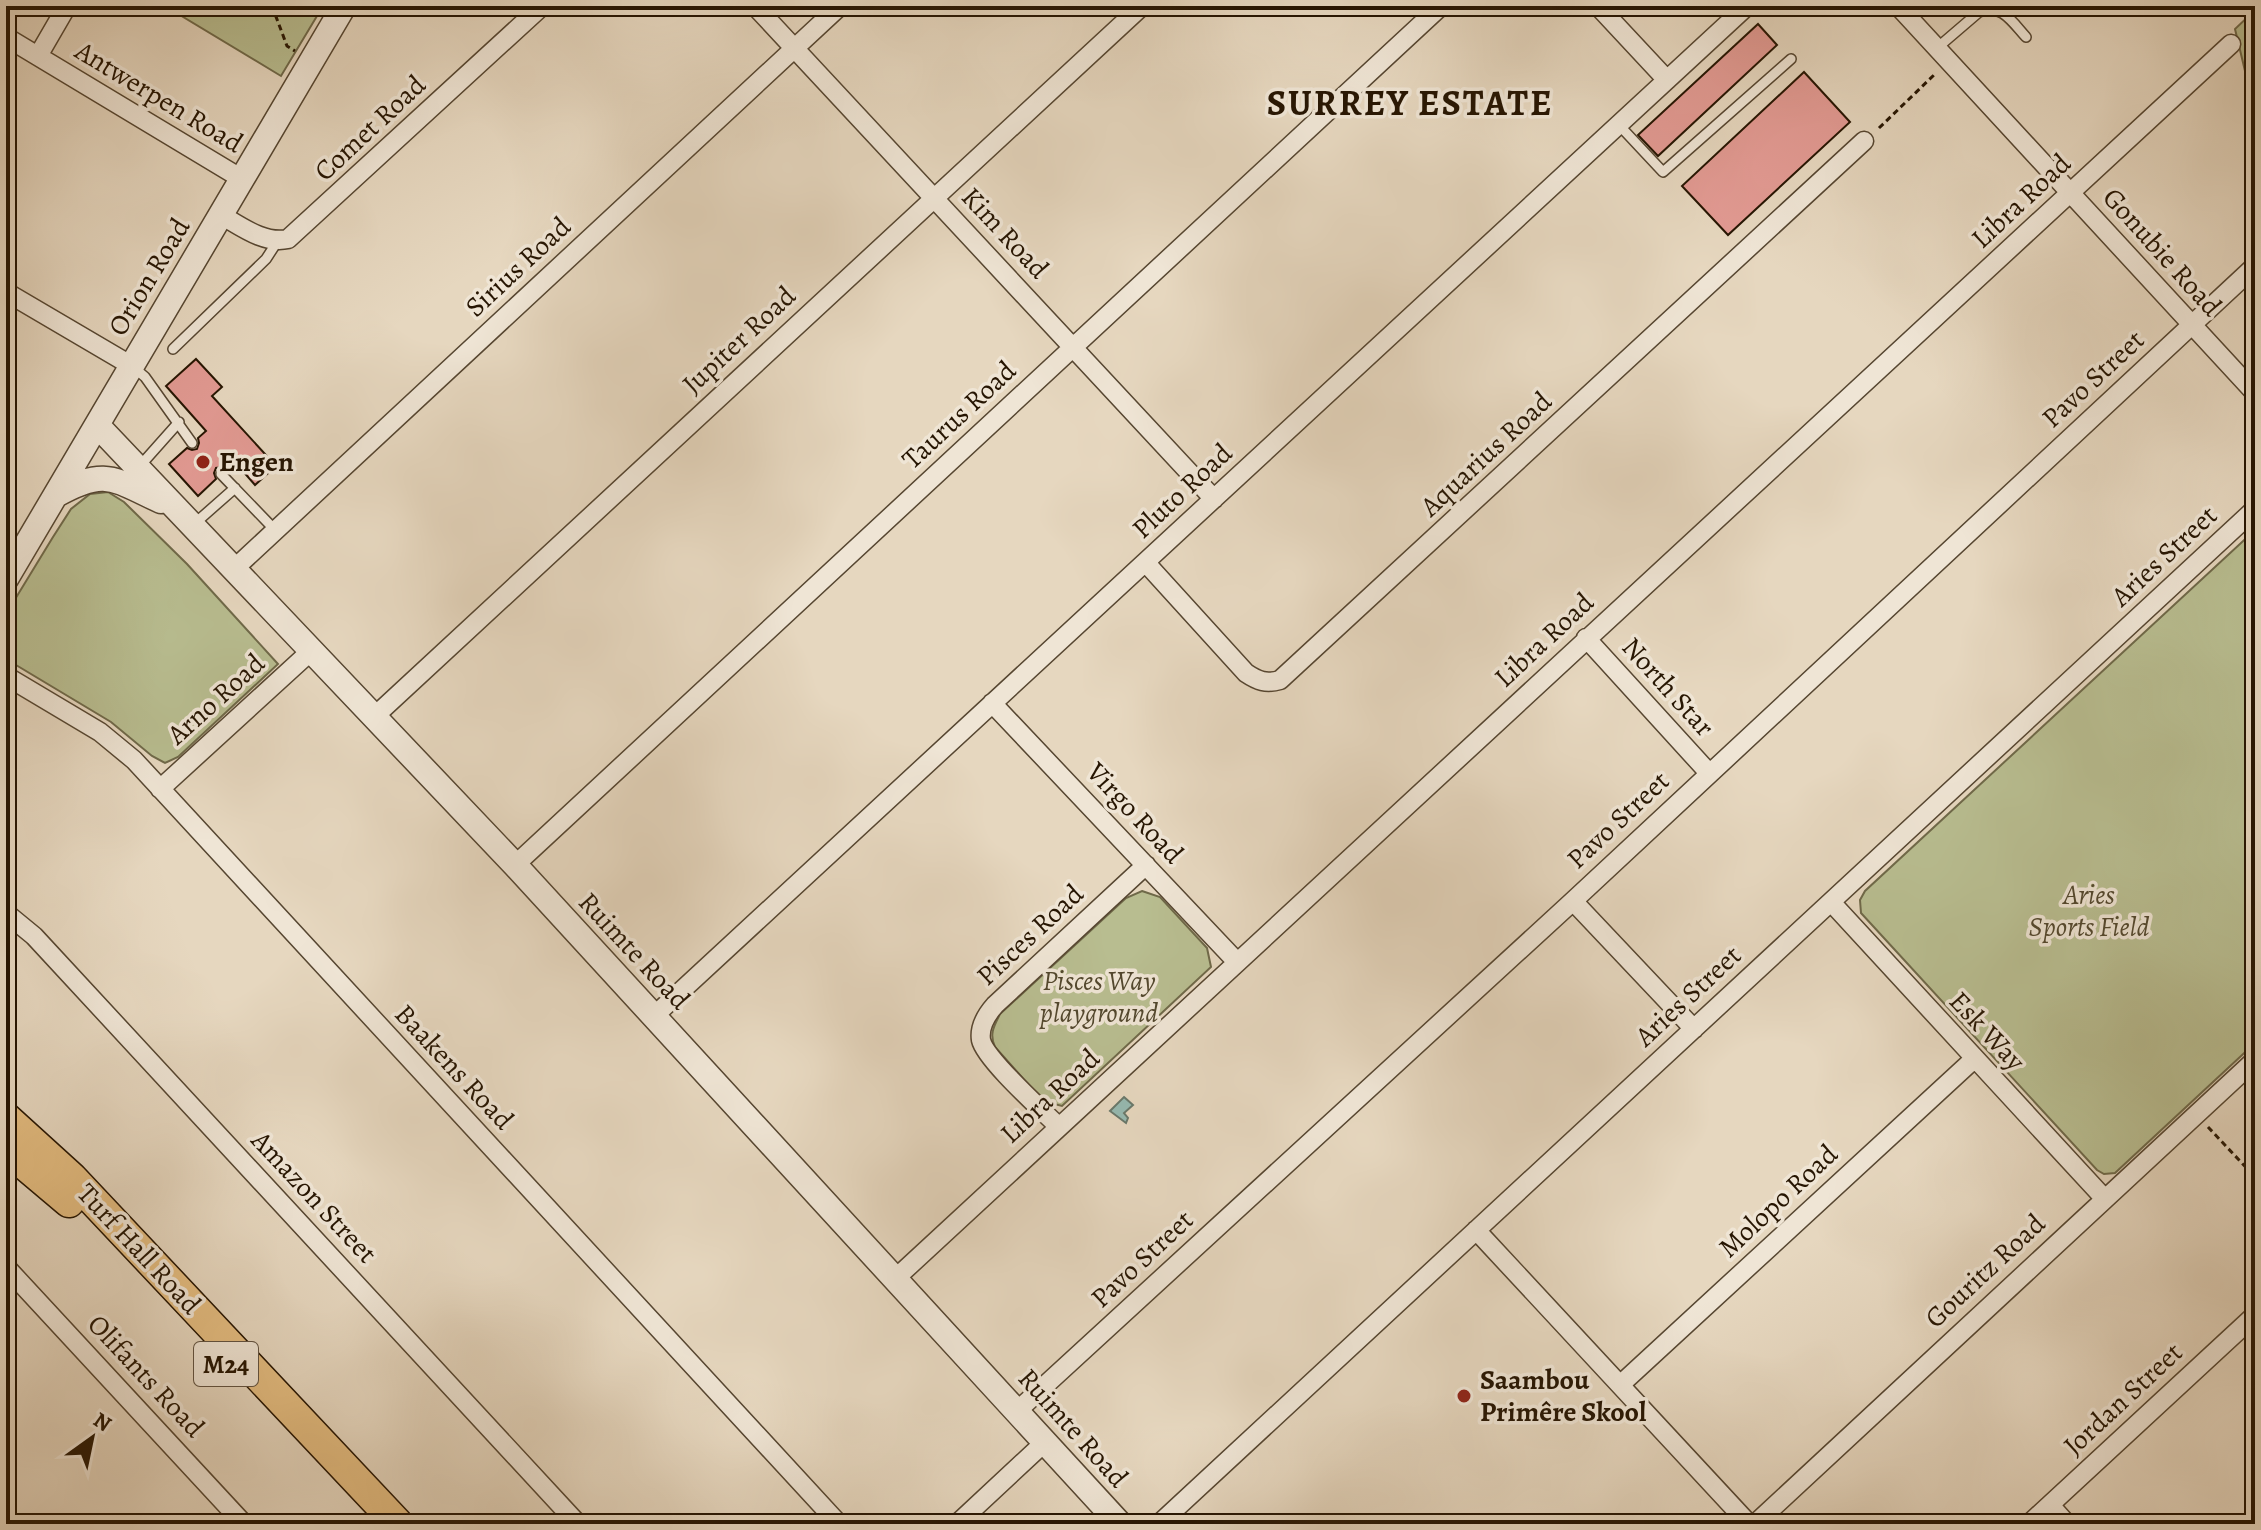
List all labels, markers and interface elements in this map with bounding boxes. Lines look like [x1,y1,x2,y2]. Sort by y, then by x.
street label: Antwerpen Road [67,31,251,163]
street label: Comet Road [306,66,435,190]
district label: SURREY ESTATE [1267,78,1553,127]
street label: Libra Road [1963,144,2080,257]
street label: Kim Road [953,179,1058,288]
street label: Gonubie Road [2094,179,2231,325]
street label: Sirius Road [457,208,580,326]
street label: Orion Road [99,210,200,343]
street label: Jupiter Road [674,277,805,402]
street label: Pavo Street [2033,322,2153,436]
street label: Taurus Road [894,352,1025,478]
street label: Aquarius Road [1411,382,1561,526]
street label: Pluto Road [1124,434,1241,547]
place label: Engen [219,443,294,481]
marker: Engen [194,453,212,471]
street label: Aries Street [2102,497,2225,616]
street label: Libra Road [1486,583,1603,696]
street label: North Star [1613,629,1723,745]
street label: Arno Road [158,644,274,754]
street label: Virgo Road [1077,753,1193,873]
street label: Pavo Street [1558,763,1678,877]
street label: Pisces Road [968,875,1092,994]
park label: Aries Sports Field [2028,876,2150,946]
street label: Ruimte Road [570,884,699,1019]
street label: Aries Street [1626,937,1749,1056]
park label: Pisces Way playground [1039,962,1158,1032]
street label: Esk Way [1940,983,2034,1079]
street label: Baakens Road [386,996,523,1139]
street label: Libra Road [992,1039,1109,1152]
street label: Amazon Street [242,1122,385,1272]
street label: Molopo Road [1710,1135,1847,1266]
street label: Turf Hall Road [68,1175,210,1323]
street label: Pavo Street [1082,1202,1202,1316]
street label: Gouritz Road [1917,1205,2054,1337]
street label: Olifants Road [79,1306,214,1447]
street label: Jordan Street [2055,1334,2191,1464]
road number: M24 [194,1342,258,1386]
street label: Ruimte Road [1009,1360,1137,1497]
place label: Saambou Primêre Skool [1480,1361,1647,1431]
marker: Saambou Primêre Skool [1455,1387,1473,1405]
north arrow [52,1398,132,1478]
text: N [87,1405,117,1439]

